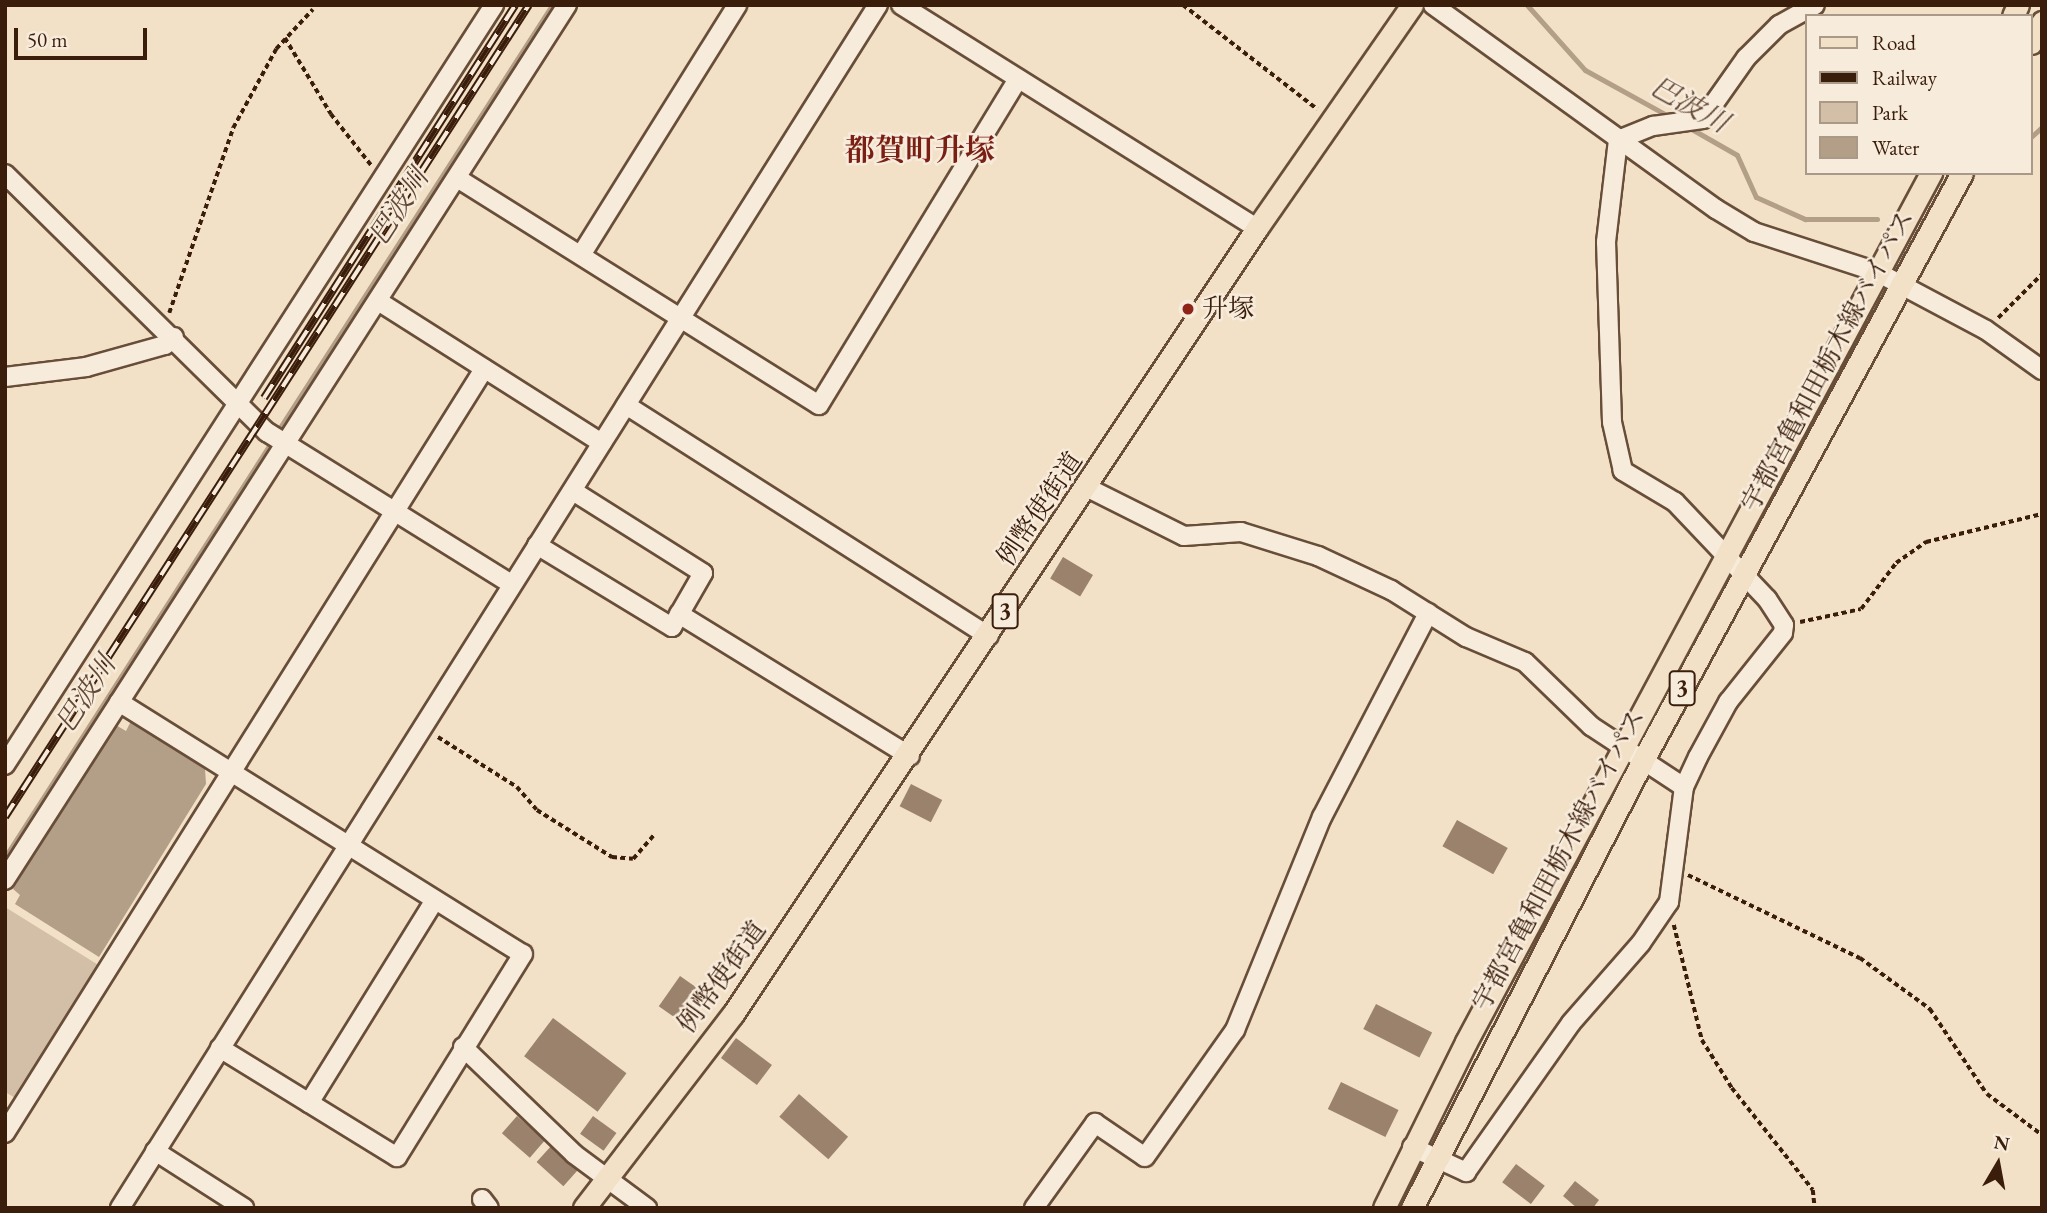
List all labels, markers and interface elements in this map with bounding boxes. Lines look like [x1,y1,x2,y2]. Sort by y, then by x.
scale bar [18,14,150,58]
legend [1806,14,2033,175]
text: 50 m [27,26,68,53]
text: Road [1872,29,1916,56]
text: Railway [1872,64,1937,91]
water label: 巴波川 [1645,69,1735,139]
text: Park [1872,99,1908,126]
district label: 都賀町升塚 [845,132,995,168]
text: Water [1872,134,1919,161]
water label: 巴波川 [361,162,435,250]
street label: 宇都宮亀和田栃木線バイパス [1735,204,1921,518]
place label: 升塚 [1202,293,1254,325]
marker: 升塚 [1180,301,1196,317]
street label: 例幣使街道 [991,446,1089,572]
road number: 3 [991,590,1019,632]
water label: 巴波川 [48,649,122,737]
road number: 3 [1668,668,1696,708]
street label: 宇都宮亀和田栃木線バイパス [1466,703,1652,1017]
street label: 例幣使街道 [671,915,773,1039]
north arrow [1963,1129,2033,1199]
text: N [1992,1129,2011,1156]

